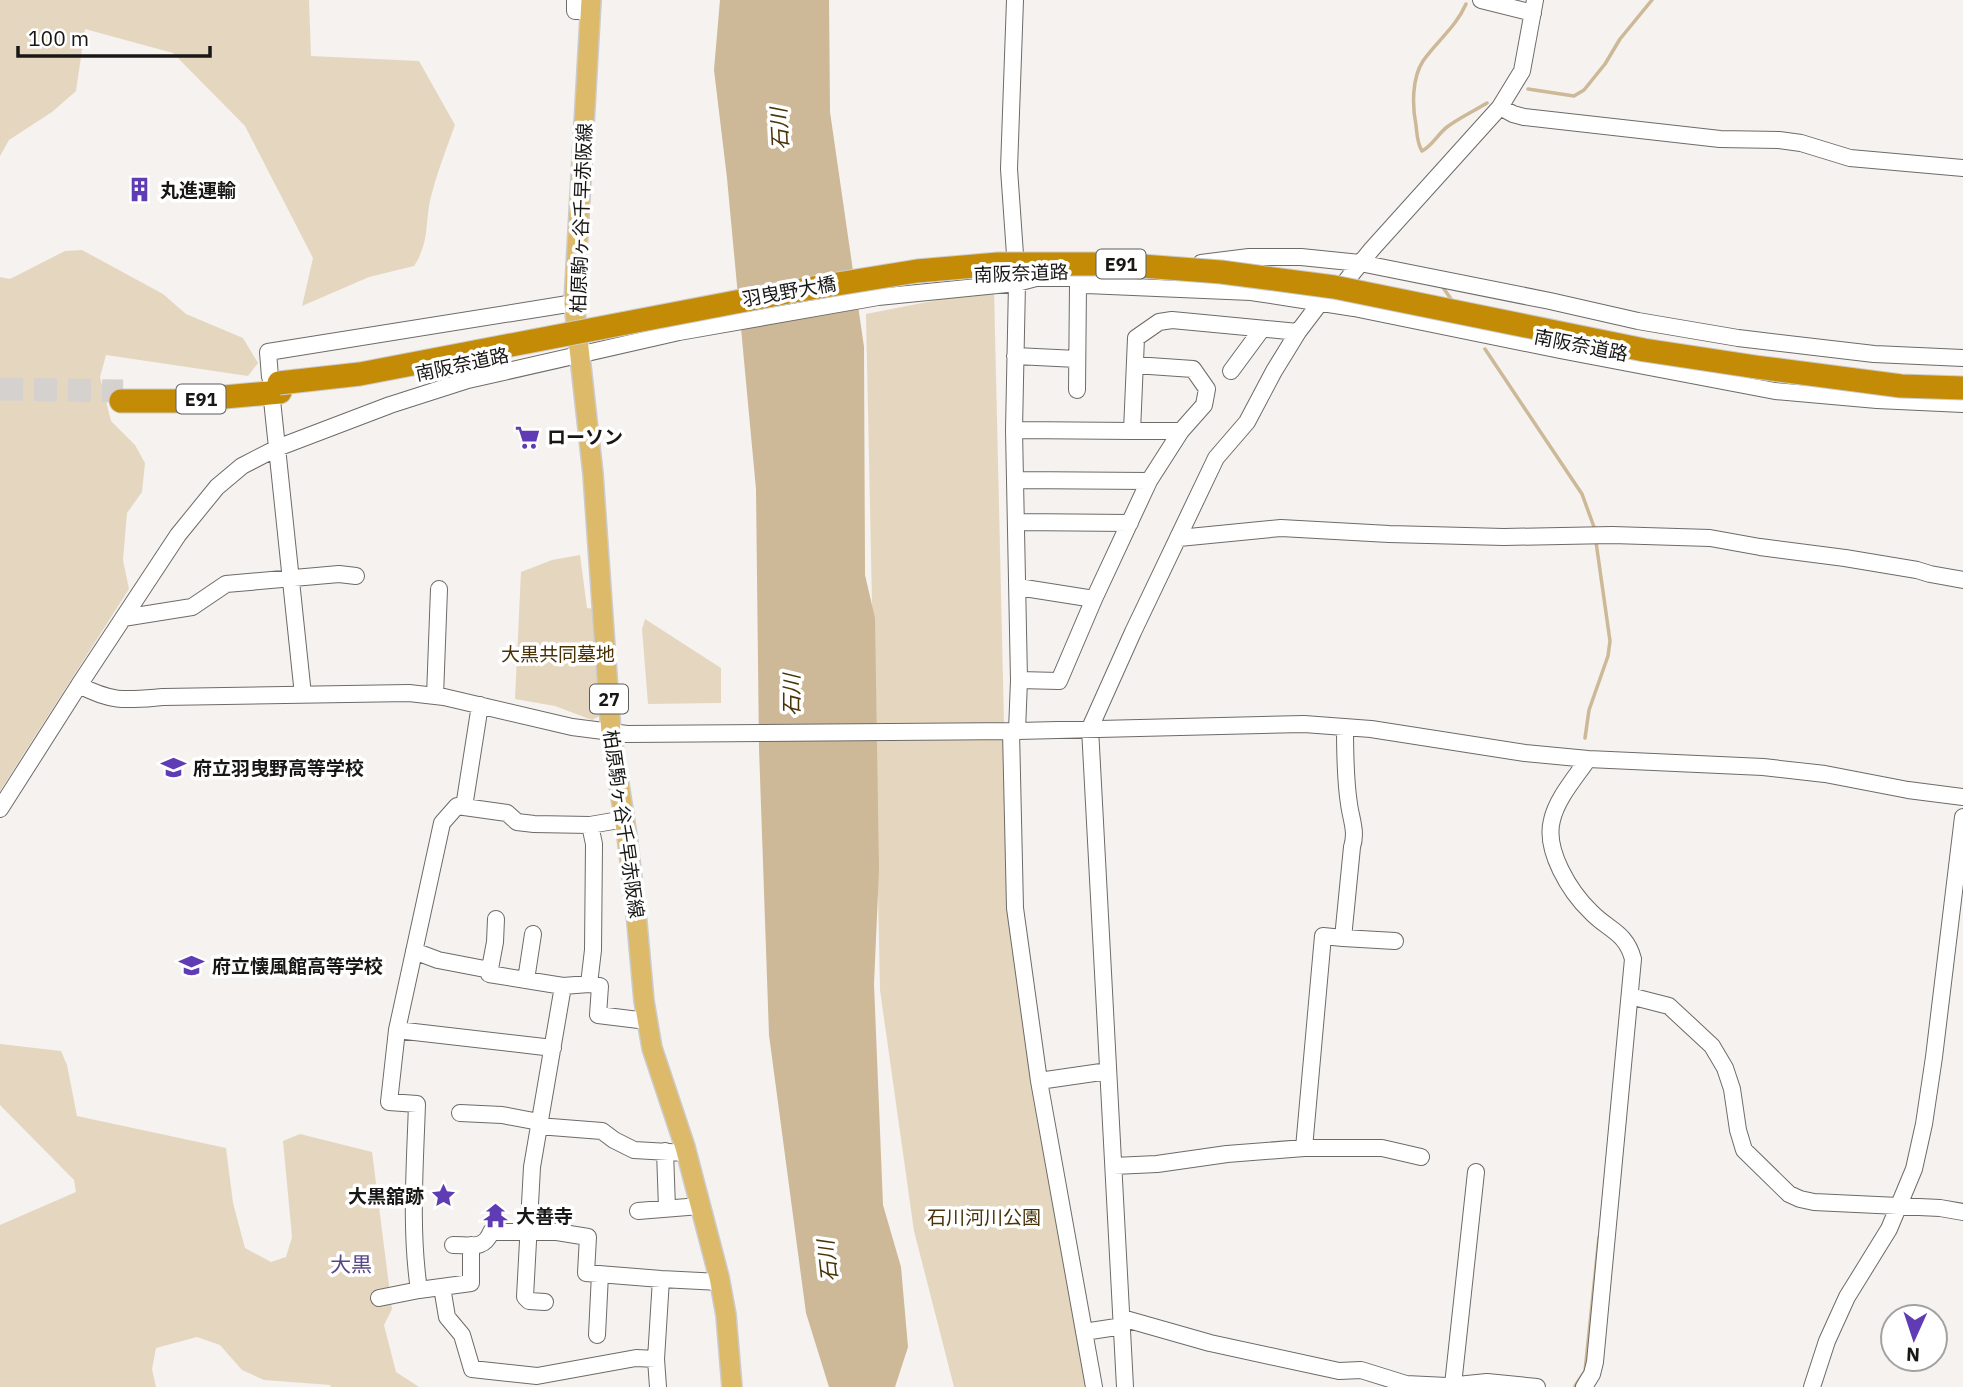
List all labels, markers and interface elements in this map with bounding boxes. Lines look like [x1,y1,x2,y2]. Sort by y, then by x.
scale bar [18,14,210,58]
text: 100 m [28,24,89,52]
water label: 石川 [764,105,794,151]
street label: 柏原駒ヶ谷千早赤阪線 [566,123,596,313]
building icon: 丸進運輸 [126,176,154,204]
place label: 丸進運輸 [160,178,236,202]
road number: E91 [1096,250,1146,278]
street label: 南阪奈道路 [973,259,1069,287]
street label: 羽曳野大橋 [740,271,838,311]
street label: 南阪奈道路 [1532,324,1630,366]
street label: 南阪奈道路 [413,342,511,386]
road number: E91 [176,384,226,414]
supermarket icon: ローソン [513,423,541,451]
place label: ローソン [547,425,623,449]
park label: 大黒共同墓地 [501,642,615,666]
water label: 石川 [777,672,805,716]
road number: 27 [590,684,628,714]
street label: 柏原駒ヶ谷千早赤阪線 [599,728,649,920]
school or university icon: 府立羽曳野高等学校 [159,754,187,782]
place label: 府立羽曳野高等学校 [193,756,364,780]
school or university icon: 府立懐風館高等学校 [178,952,206,980]
place label: 府立懐風館高等学校 [212,954,383,978]
place icon: 大黒舘跡 [430,1182,458,1210]
place label: 大黒舘跡 [348,1184,424,1208]
temple icon: 大善寺 [482,1202,510,1230]
place label: 大善寺 [516,1204,573,1228]
park label: 石川河川公園 [927,1205,1041,1229]
water label: 石川 [811,1237,843,1283]
district label: 大黒 [330,1250,372,1278]
north arrow [1879,1303,1949,1373]
text: N [1906,1343,1921,1367]

